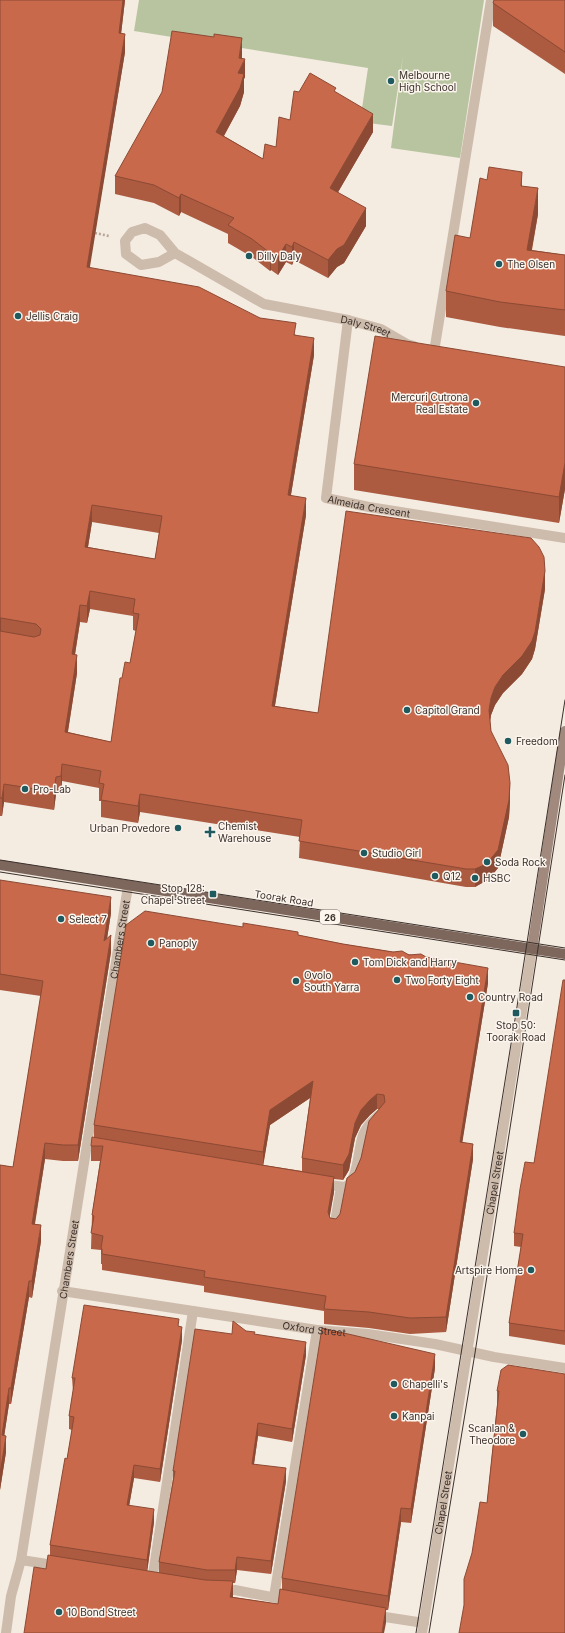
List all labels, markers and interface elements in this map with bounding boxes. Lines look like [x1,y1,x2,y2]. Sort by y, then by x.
place label: Melbourne High School [399,69,456,93]
marker: Melbourne High School [386,76,396,86]
place label: Dilly Daly [257,250,301,262]
marker: Dilly Daly [244,251,254,261]
place label: The Olsen [507,258,555,270]
marker: The Olsen [494,259,504,269]
place label: Jellis Craig [26,310,78,322]
marker: Jellis Craig [13,311,23,321]
street label: Daly Street [340,313,394,340]
place label: Mercuri Cutrona Real Estate [391,391,468,415]
marker: Mercuri Cutrona Real Estate [471,398,481,408]
street label: Almeida Crescent [327,492,412,520]
place label: Capitol Grand [415,704,480,716]
marker: Capitol Grand [402,705,412,715]
place label: Freedom [516,735,558,747]
marker: Freedom [503,736,513,746]
place label: Pro-Lab [33,783,71,795]
marker: Pro-Lab [20,784,30,794]
place label: Chemist Warehouse [218,820,271,844]
place label: Urban Provedore [89,822,170,834]
marker: Urban Provedore [173,823,183,833]
marker: Chemist Warehouse [205,827,215,837]
place label: Studio Girl [372,847,421,859]
marker: Studio Girl [359,848,369,858]
place label: Soda Rock [495,856,546,868]
marker: Soda Rock [482,857,492,867]
place label: Q12 [443,870,461,882]
marker: Q12 [430,871,440,881]
place label: HSBC [483,872,511,884]
marker: HSBC [470,873,480,883]
place label: Stop 128: Chapel Street [141,882,206,906]
street label: Toorak Road [254,887,314,909]
marker: Stop 128: Chapel Street [208,889,218,899]
street label: Chambers Street [107,898,132,980]
road number: 26 [320,910,340,924]
place label: Select 7 [69,913,107,925]
marker: Select 7 [56,914,66,924]
place label: Panoply [159,937,198,949]
marker: Panoply [146,938,156,948]
place label: Tom Dick and Harry [363,956,457,968]
marker: Tom Dick and Harry [350,957,360,967]
place label: Ovolo South Yarra [304,969,359,993]
place label: Two Forty Eight [405,974,479,986]
marker: Two Forty Eight [392,975,402,985]
marker: Ovolo South Yarra [291,976,301,986]
place label: Country Road [478,991,543,1003]
marker: Country Road [465,992,475,1002]
marker: Stop 50: Toorak Road [511,1008,521,1018]
place label: Stop 50: Toorak Road [486,1019,546,1043]
street label: Chapel Street [483,1149,506,1216]
street label: Chambers Street [57,1218,81,1300]
place label: Artspire Home [455,1264,523,1276]
marker: Artspire Home [526,1265,536,1275]
street label: Oxford Street [282,1319,347,1338]
place label: Chapelli's [402,1378,448,1390]
marker: Chapelli's [389,1379,399,1389]
place label: Kanpai [402,1410,435,1422]
marker: Kanpai [389,1411,399,1421]
place label: Scanlan & Theodore [468,1422,516,1446]
marker: Scanlan & Theodore [518,1429,528,1439]
street label: Chapel Street [432,1469,454,1535]
place label: 10 Bond Street [67,1606,137,1618]
marker: 10 Bond Street [54,1607,64,1617]

